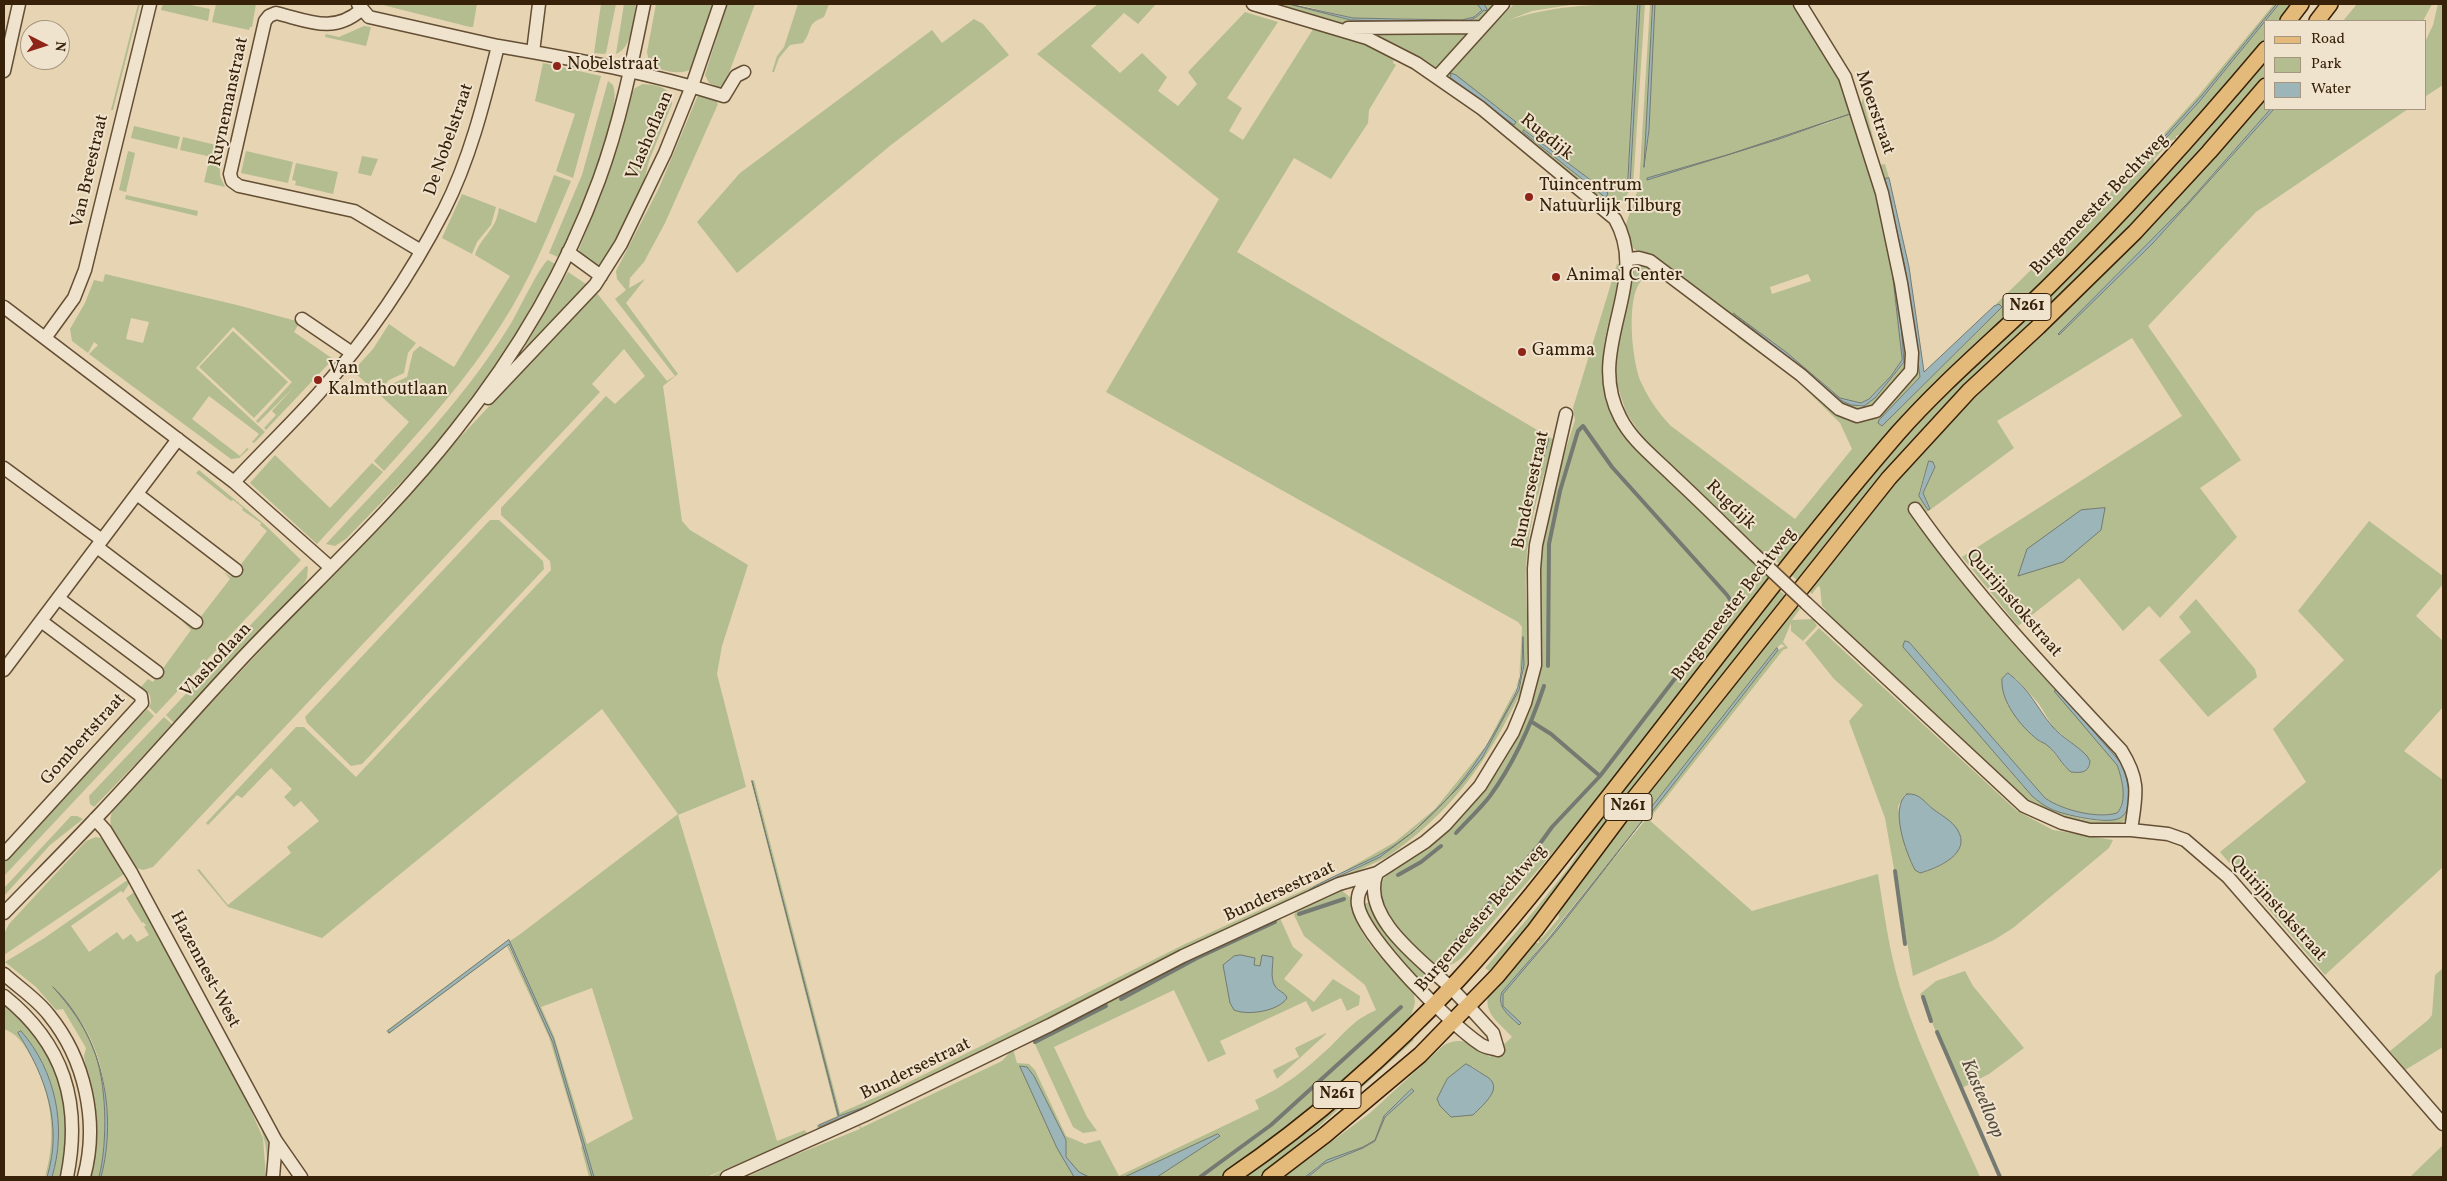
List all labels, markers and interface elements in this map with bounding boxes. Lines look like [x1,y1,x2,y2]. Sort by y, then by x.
north arrow [20,20,70,70]
legend [2264,20,2427,110]
text: Road [2311,29,2345,50]
street label: Ruynemanstraat [206,35,254,169]
text: N [50,40,69,52]
text: Park [2311,54,2342,75]
place label: Nobelstraat [567,55,659,77]
marker: Nobelstraat [551,60,563,72]
street label: Moerstraat [1850,68,1898,158]
text: Water [2311,79,2351,100]
street label: De Nobelstraat [421,81,479,199]
street label: Vlashoflaan [623,88,679,184]
street label: Rugdijk [1515,110,1577,166]
street label: Van Breestraat [67,112,115,230]
street label: Burgemeester Bechtweg [2027,130,2173,280]
place label: Tuincentrum Natuurlijk Tilburg [1539,176,1682,218]
marker: Tuincentrum Natuurlijk Tilburg [1523,191,1535,203]
place label: Animal Center [1566,266,1682,288]
marker: Animal Center [1550,271,1562,283]
road number: N261 [2003,294,2051,320]
place label: Gamma [1532,341,1595,363]
marker: Gamma [1516,346,1528,358]
place label: Van Kalmthoutlaan [328,359,448,402]
marker: Van Kalmthoutlaan [312,374,324,386]
street label: Bundersestraat [1509,429,1555,551]
street label: Rugdijk [1700,477,1760,535]
street label: Burgemeester Bechtweg [1668,524,1802,686]
street label: Quirijnstokstraat [1960,546,2066,662]
street label: Vlashoflaan [177,619,257,703]
street label: Gombertstraat [37,690,131,790]
road number: N261 [1604,794,1652,820]
street label: Burgemeester Bechtweg [1412,841,1552,997]
street label: Quirijnstokstraat [2223,851,2331,967]
street label: Bundersestraat [1221,858,1339,928]
street label: Hazennest-West [164,908,244,1032]
street label: Bundersestraat [857,1034,975,1106]
water label: Kasteelloop [1954,1056,2008,1142]
road number: N261 [1313,1082,1361,1108]

